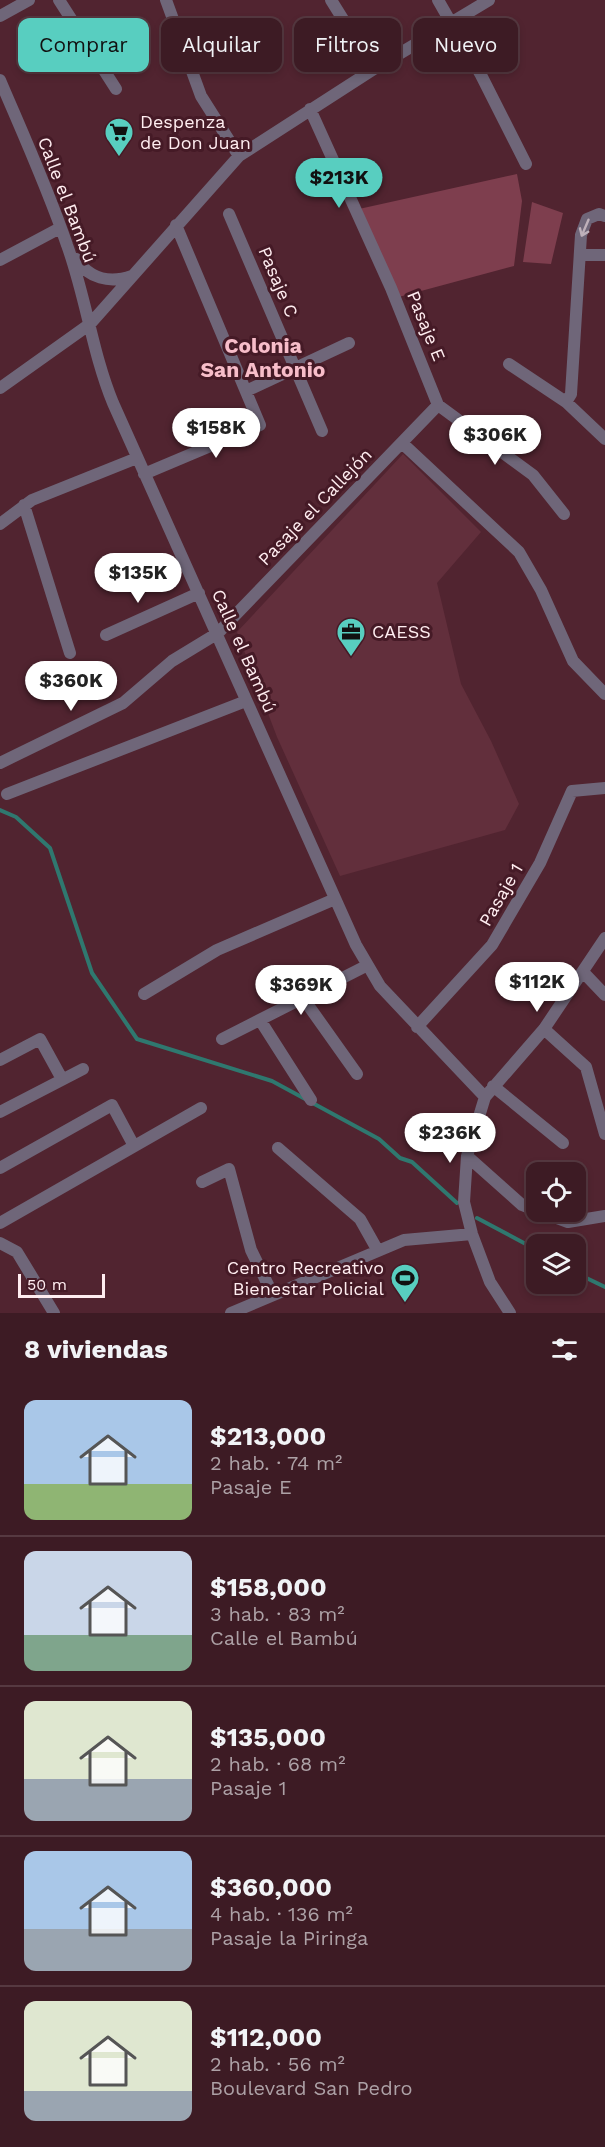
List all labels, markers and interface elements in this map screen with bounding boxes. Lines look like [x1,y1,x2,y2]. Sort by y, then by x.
chip: Comprar [18,18,149,72]
chip: Alquilar [161,18,282,72]
chip: Filtros [294,18,401,72]
chip: Nuevo [413,18,518,72]
place label: Despenza de Don Juan [140,111,251,153]
supermarket icon: Despenza de Don Juan [103,116,135,158]
street label: Calle el Bambú [34,134,101,266]
pin: $213K [297,158,381,209]
text: $213K [309,165,369,189]
one-way arrow [579,219,590,237]
street label: Pasaje C [254,243,303,320]
street label: Pasaje E [403,288,450,364]
district label: Colonia San Antonio [201,333,325,382]
pin: $158K [174,408,258,459]
text: $158K [186,415,246,439]
pin: $306K [453,415,537,466]
text: $306K [463,422,527,446]
street label: Pasaje el Callejón [254,444,376,569]
pin: $135K [96,553,180,604]
text: $135K [109,560,167,584]
street label: Calle el Bambú [208,586,281,716]
office icon: CAESS [335,616,367,658]
place label: CAESS [372,621,431,642]
pin: $360K [29,661,113,712]
text: $360K [39,668,103,692]
street label: Pasaje 1 [474,860,527,930]
pin: $112K [495,962,579,1013]
pin: $369K [259,965,343,1016]
text: $112K [509,969,565,993]
text: $369K [269,972,333,996]
pin: $236K [408,1113,492,1164]
text: $236K [419,1120,481,1144]
map controls [526,1162,586,1294]
button: locate [526,1162,586,1222]
button: layers [526,1234,586,1294]
place label: Centro Recreativo Bienestar Policial [227,1257,384,1299]
sports icon: Centro Recreativo Bienestar Policial [389,1262,421,1304]
scale bar [18,1271,105,1298]
text: 50 m [27,1275,67,1294]
icon: filters [548,1333,581,1366]
text: 8 viviendas [24,1334,168,1364]
text: $213,000 [210,1421,326,1451]
icon: home [72,1424,144,1496]
text: 2 hab. · 74 m² [210,1451,342,1475]
text: Pasaje E [210,1475,292,1499]
text: $158,000 [210,1572,327,1602]
icon: home [72,1575,144,1647]
text: 3 hab. · 83 m² [210,1602,345,1626]
text: Calle el Bambú [210,1626,358,1650]
text: $135,000 [210,1722,326,1752]
icon: home [72,1725,144,1797]
text: 2 hab. · 68 m² [210,1752,345,1776]
text: Pasaje 1 [210,1776,286,1800]
text: $360,000 [210,1872,332,1902]
icon: home [72,1875,144,1947]
text: 4 hab. · 136 m² [210,1902,353,1926]
text: Pasaje la Piringa [210,1926,368,1950]
text: $112,000 [210,2022,322,2052]
icon: home [72,2025,144,2097]
text: 2 hab. · 56 m² [210,2052,345,2076]
text: Boulevard San Pedro [210,2076,413,2100]

